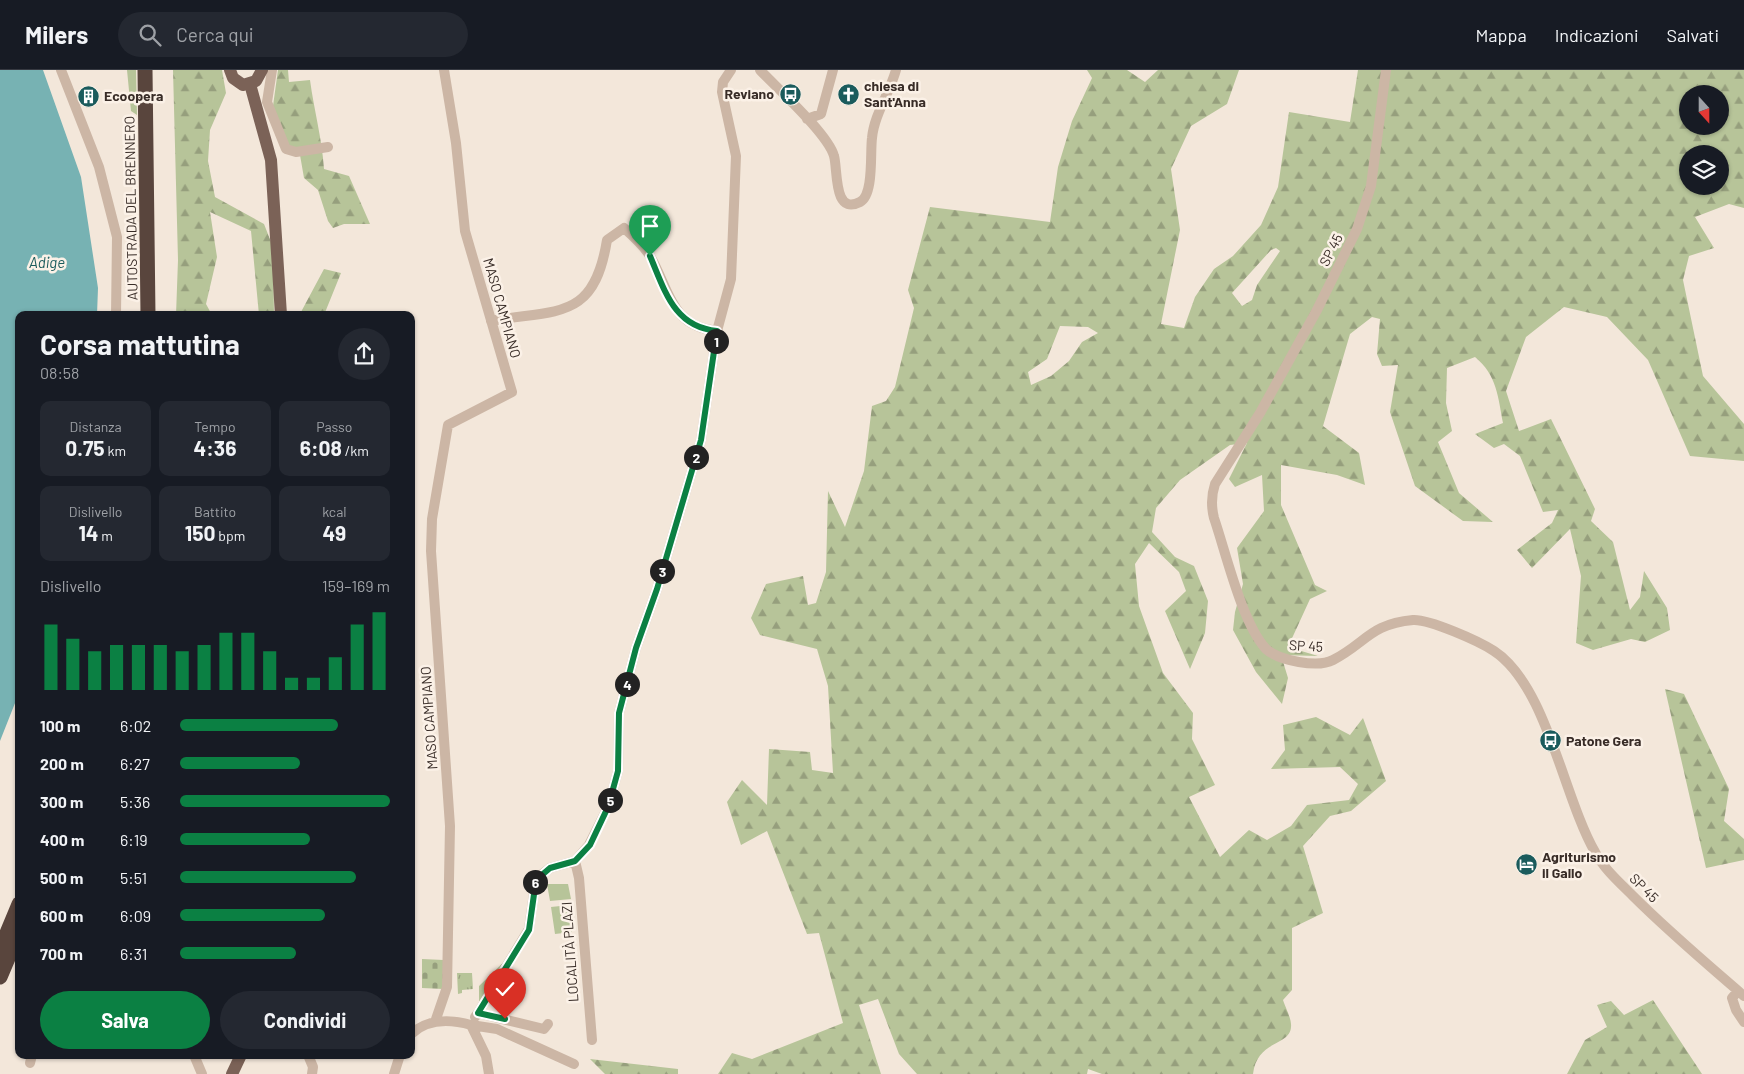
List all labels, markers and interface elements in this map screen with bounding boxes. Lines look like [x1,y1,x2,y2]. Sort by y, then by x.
search box [118,12,468,57]
text: Milers [25,20,88,49]
icon: search [136,21,164,49]
text: Cerca qui [176,23,254,46]
text: Mappa [1476,24,1527,46]
text: Indicazioni [1555,24,1639,46]
text: Salvati [1667,24,1719,46]
place label: chiesa di Sant'Anna [864,77,926,110]
bus stop icon: Reviano [778,82,802,106]
church icon: chiesa di Sant'Anna [836,82,860,106]
building icon: Ecoopera [76,84,100,108]
place label: Reviano [725,85,774,102]
north arrow [1679,85,1729,135]
map controls [1679,85,1729,195]
place label: Ecoopera [104,87,163,104]
street label: AUTOSTRADA DEL BRENNERO [120,116,141,300]
button: layers [1679,145,1729,195]
pin [629,205,671,256]
icon: arrive [636,212,664,240]
street label: SP 45 [1315,231,1346,269]
water label: Adige [29,253,65,271]
street label: MASO CAMPIANO [480,256,525,360]
text: Corsa mattutina [40,327,240,361]
button: share [338,328,390,380]
pin: 1 [704,328,728,354]
text: 1 [714,333,719,350]
text: 08:58 [40,363,79,382]
text: Distanza [70,418,122,435]
text: Tempo [194,418,236,435]
text: Passo [316,418,352,435]
text: 0.75 [65,435,105,460]
text: 4:36 [194,435,236,460]
text: 6:08 [300,435,342,460]
text: km [105,442,126,459]
text: /km [342,442,369,459]
pin: 2 [684,444,708,470]
text: 2 [693,449,700,466]
text: Dislivello [69,503,123,520]
text: Battito [194,503,236,520]
text: kcal [322,503,347,520]
text: 14 [78,520,99,545]
text: 150 [185,520,215,545]
text: 49 [322,520,346,545]
text: m [99,527,113,544]
text: bpm [215,527,245,544]
pin: 3 [650,558,674,584]
text: 3 [659,563,666,580]
text: Dislivello [40,576,101,595]
text: 159–169 m [322,576,390,595]
street label: SP 45 [1289,636,1324,655]
street label: MASO CAMPIANO [416,666,441,770]
pin: 4 [614,672,640,696]
text: 4 [623,676,632,693]
text: 100 m [40,716,80,735]
text: 6:02 [120,716,151,735]
bus stop icon: Patone Gera [1538,729,1562,753]
place label: Patone Gera [1566,732,1641,749]
text: 200 m [40,754,84,773]
text: 6:27 [120,754,150,773]
pin: 5 [598,788,622,812]
text: 300 m [40,792,83,811]
text: 5:36 [120,792,150,811]
text: 5 [607,792,614,809]
text: 400 m [40,830,84,849]
text: 6:19 [120,830,148,849]
place label: Agriturismo il Gallo [1542,848,1616,881]
hotel icon: Agriturismo il Gallo [1514,853,1538,877]
text: 500 m [40,868,83,887]
text: 5:51 [120,868,147,887]
pin: 6 [522,870,548,894]
street label: SP 45 [1626,870,1662,906]
text: 6 [532,874,539,891]
street label: LOCALITÀ PLAZI [558,901,581,1003]
text: 600 m [40,906,83,925]
text: 6:09 [120,906,151,925]
text: 700 m [40,944,83,963]
text: 6:31 [120,944,147,963]
pin [484,968,526,1019]
icon: check [491,975,519,1003]
button: Salva [40,991,210,1049]
button: Condividi [220,991,390,1049]

